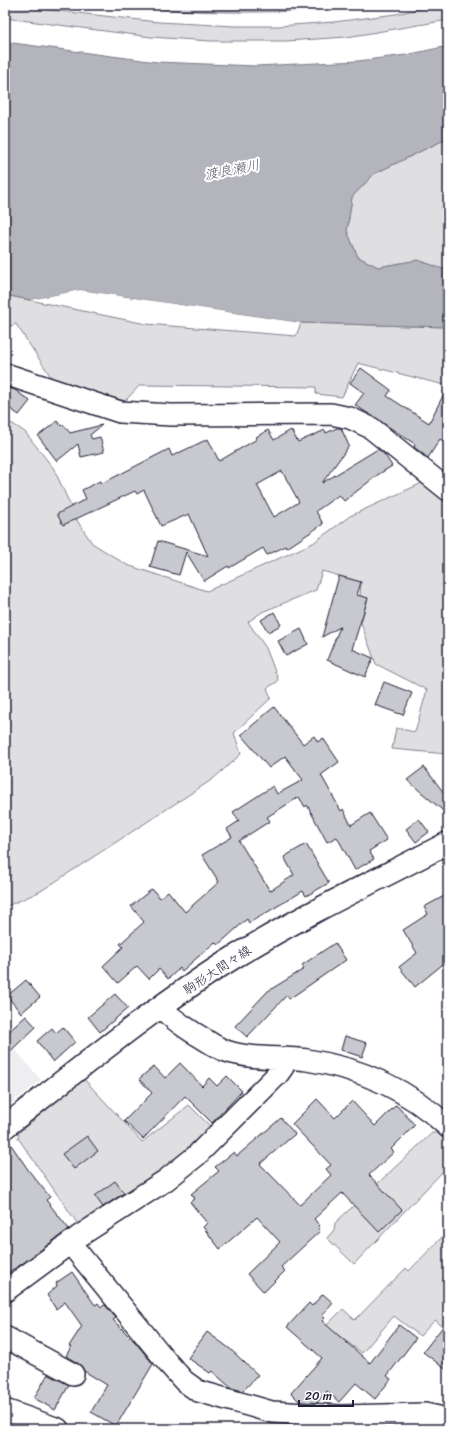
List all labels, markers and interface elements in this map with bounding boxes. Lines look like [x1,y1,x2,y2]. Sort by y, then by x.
water label: 渡良瀬川 [202,152,262,188]
street label: 駒形大間々線 [178,939,257,1001]
scale bar [299,1382,353,1408]
text: 20 m [305,1385,332,1407]

